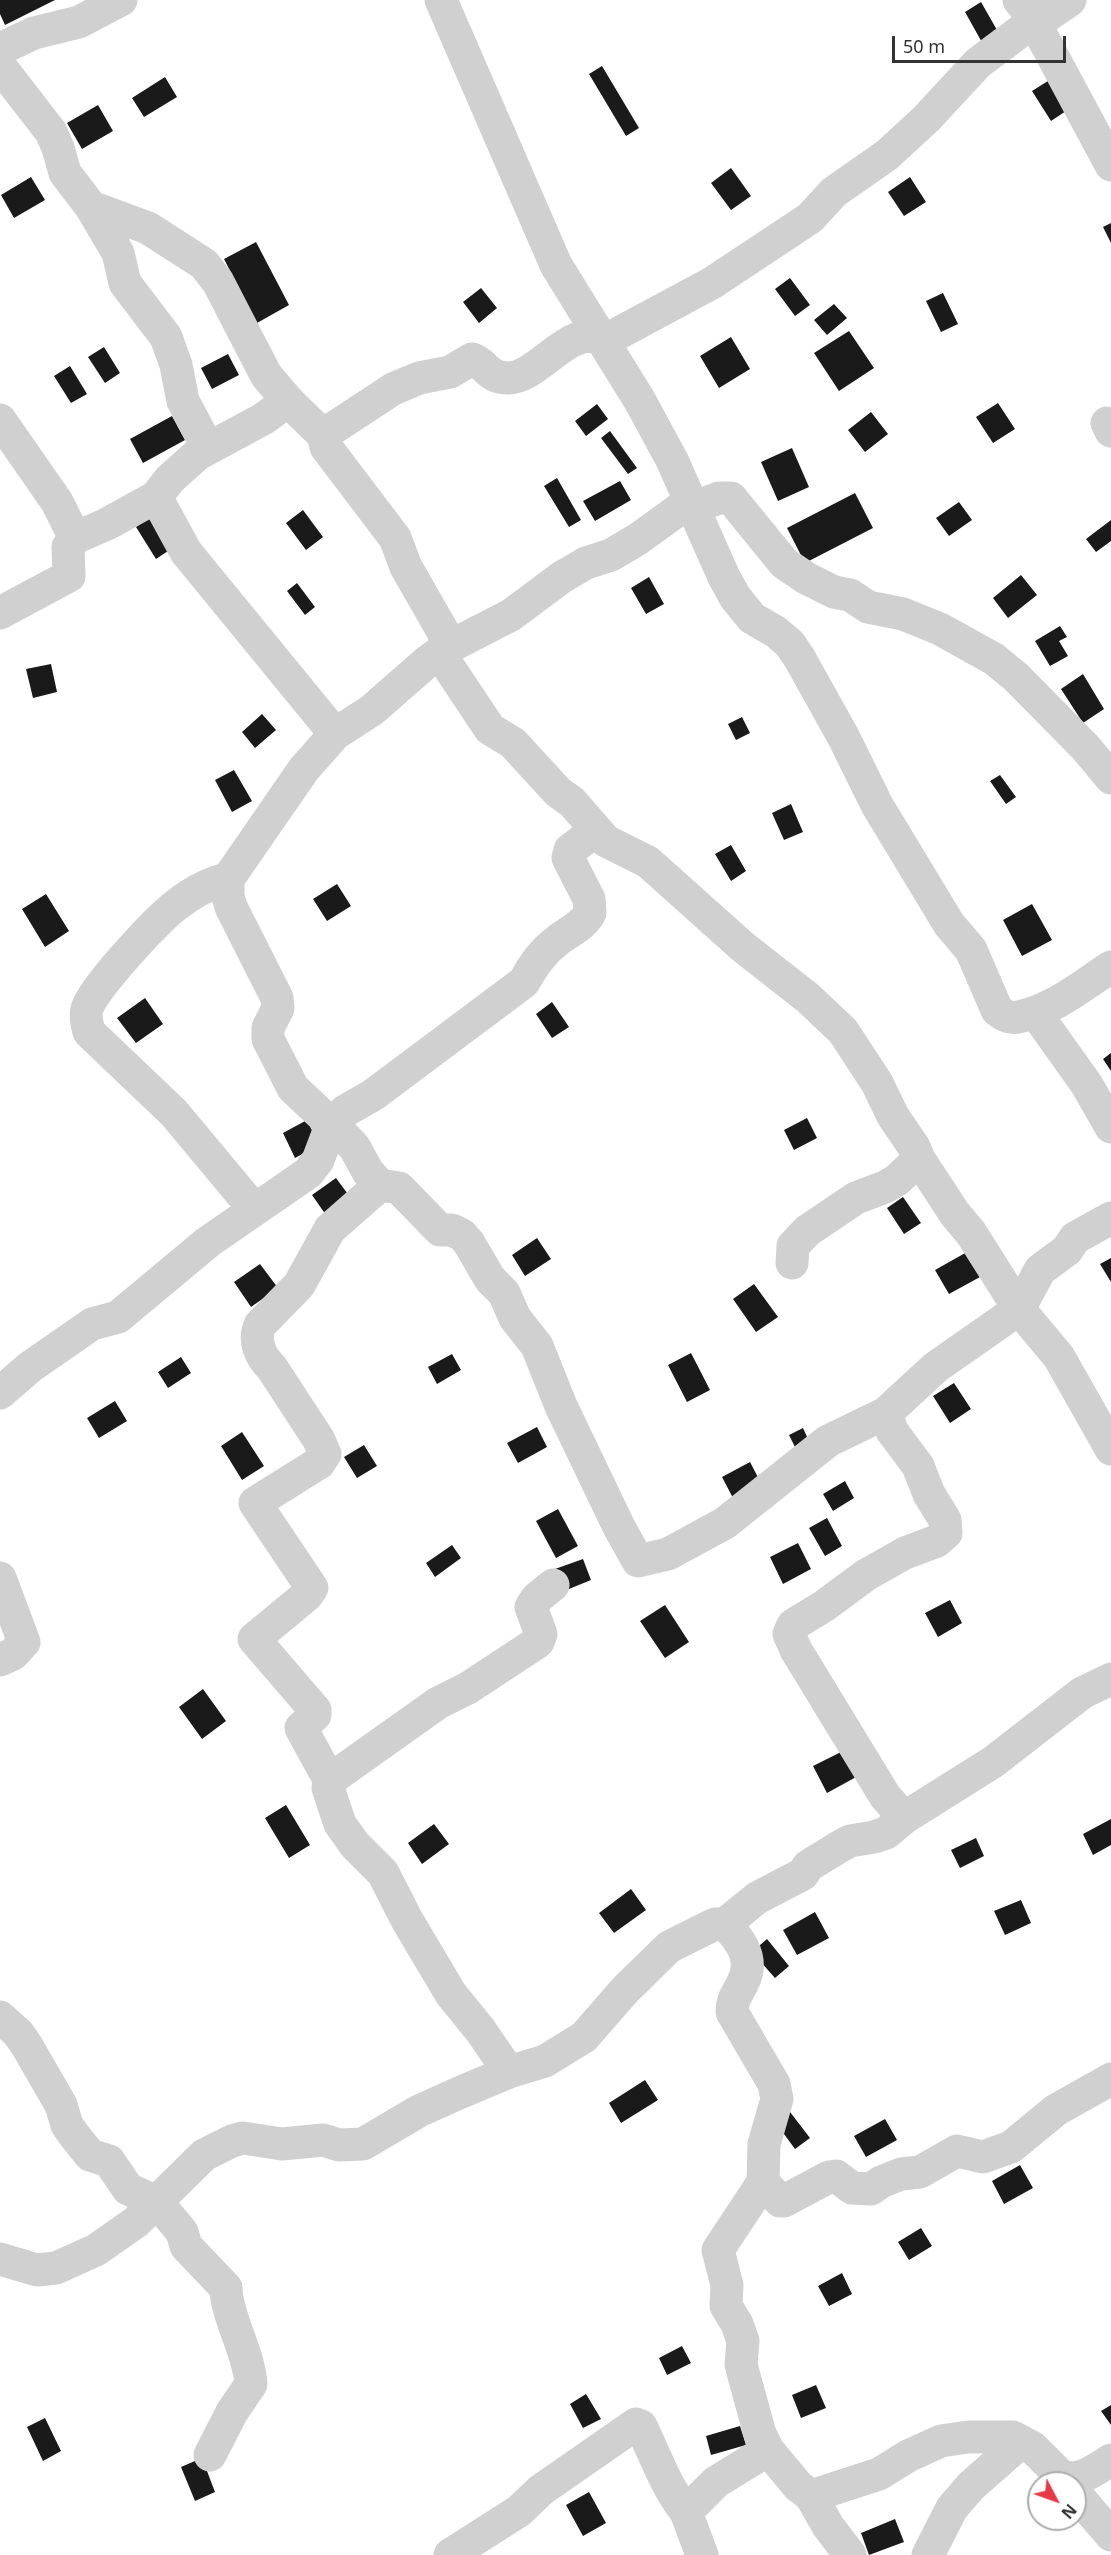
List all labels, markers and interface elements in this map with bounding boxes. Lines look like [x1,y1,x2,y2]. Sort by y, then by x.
scale bar [895,24,1069,62]
text: 50 m [903,34,945,58]
north arrow [1027,2471,1087,2531]
text: N [1057,2499,1082,2524]

